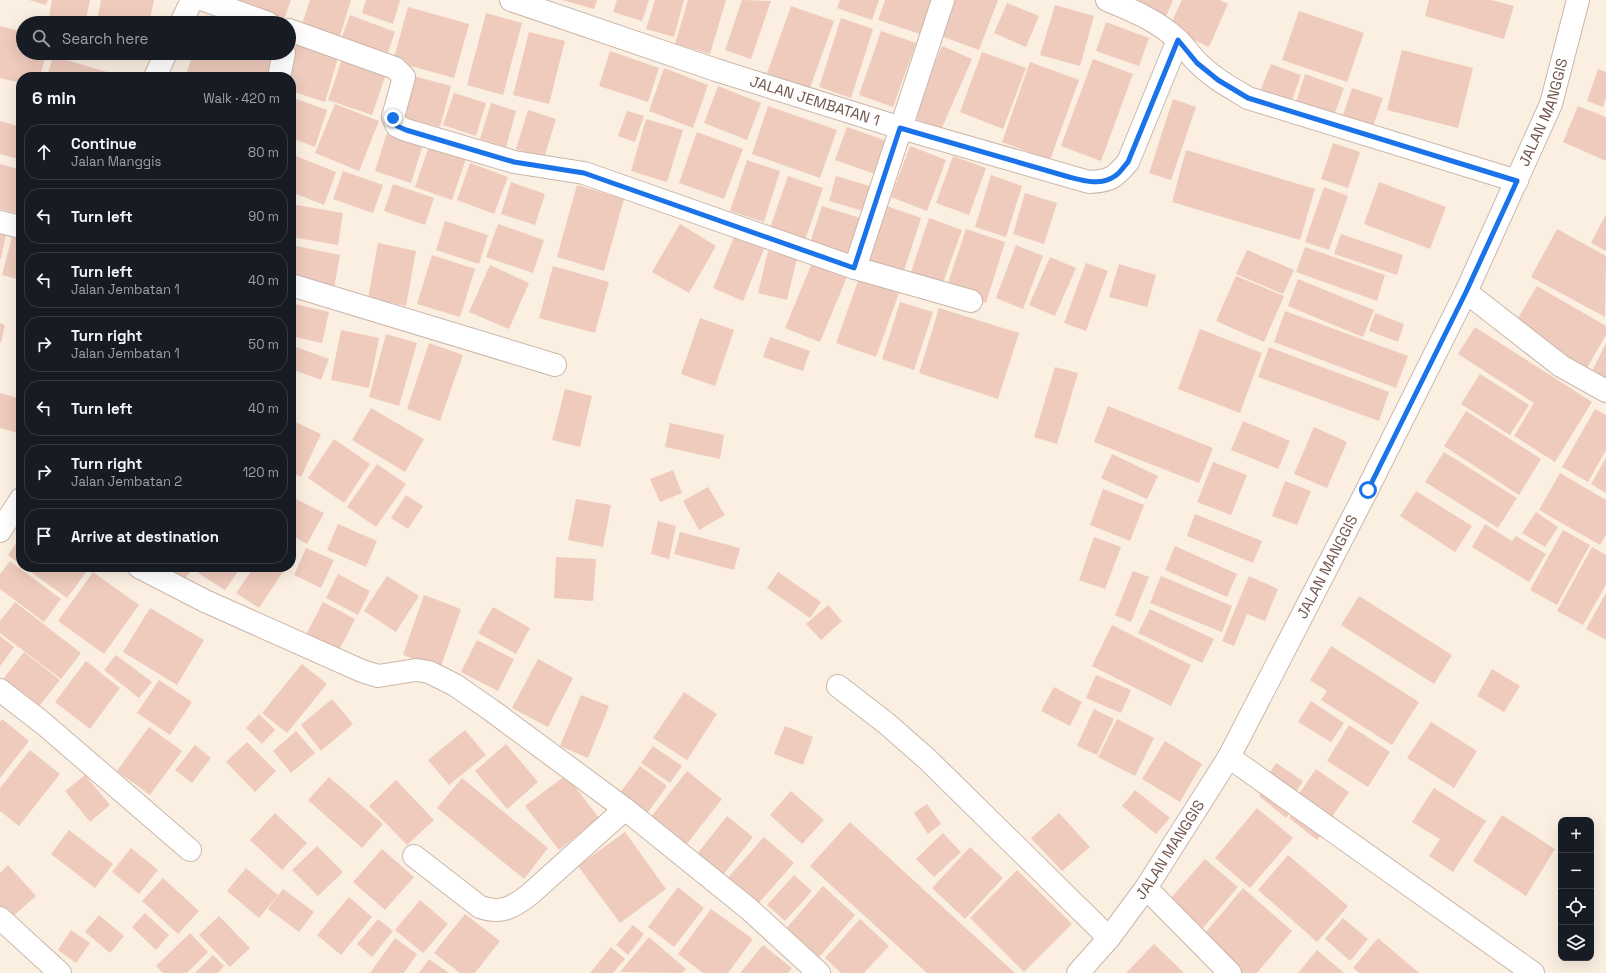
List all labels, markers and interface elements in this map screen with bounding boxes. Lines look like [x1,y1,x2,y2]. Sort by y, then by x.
search box [16,16,296,60]
icon: search [30,27,52,49]
text: Search here [62,29,148,48]
street label: JALAN MANGGIS [1514,56,1572,169]
street label: JALAN JEMBATAN 1 [747,71,882,130]
text: 6 min [32,87,76,109]
text: Walk · 420 m [203,90,280,107]
route end [384,109,402,127]
text: Continue [71,134,137,153]
icon: ahead [33,141,55,163]
text: 80 m [248,144,279,161]
text: Jalan Manggis [71,153,161,170]
icon: left [33,205,55,227]
text: Turn left [71,207,133,226]
text: 90 m [248,208,279,225]
text: Turn left [71,262,133,281]
icon: left [33,269,55,291]
text: 40 m [248,272,279,289]
text: Jalan Jembatan 1 [71,281,180,298]
text: Turn right [71,326,142,345]
icon: right [33,333,55,355]
text: 50 m [248,336,279,353]
text: Jalan Jembatan 1 [71,345,180,362]
icon: left [33,397,55,419]
text: Turn left [71,399,133,418]
text: 40 m [248,400,279,417]
text: Turn right [71,454,142,473]
icon: right [33,461,55,483]
text: 120 m [243,464,279,481]
text: Jalan Jembatan 2 [71,473,182,490]
route start [1359,481,1377,499]
street label: JALAN MANGGIS [1292,511,1362,622]
icon: arrive [33,525,55,547]
text: Arrive at destination [71,527,219,546]
street label: JALAN MANGGIS [1131,796,1208,903]
map controls [1558,817,1594,961]
button: + [1558,817,1594,853]
button: − [1558,853,1594,889]
button: locate [1558,889,1594,925]
button: layers [1558,925,1594,961]

